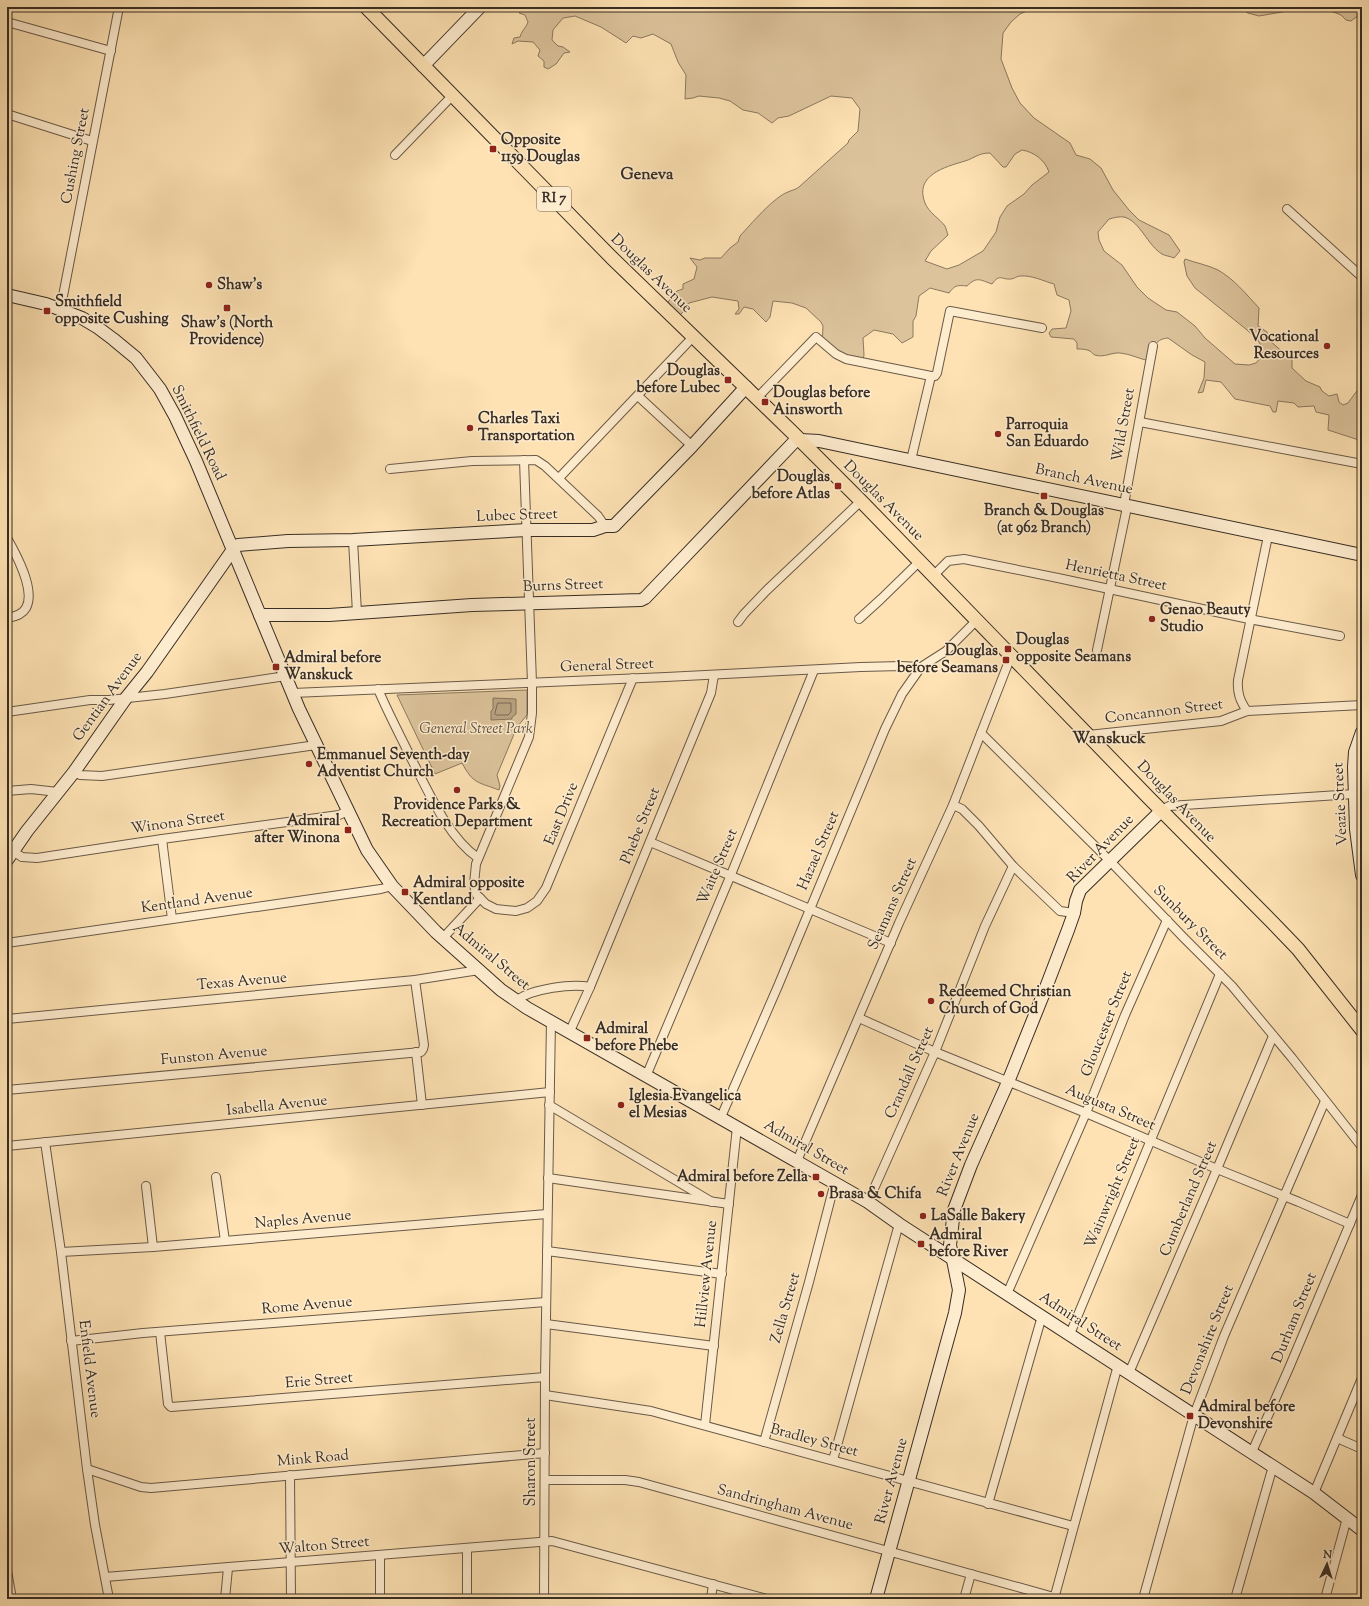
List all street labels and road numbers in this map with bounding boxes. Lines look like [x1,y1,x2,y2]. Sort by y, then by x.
street label: Cushing Street [56,106,96,206]
road number: RI 7 [537,187,571,211]
street label: Douglas Avenue [605,230,697,318]
street label: Smithfield Road [166,382,230,485]
street label: Wild Street [1107,387,1141,463]
street label: Douglas Avenue [838,456,928,546]
street label: Branch Avenue [1033,459,1135,501]
street label: Lubec Street [476,504,558,528]
street label: Henrietta Street [1063,555,1169,597]
street label: Burns Street [522,574,604,598]
street label: Gentian Avenue [68,648,148,746]
street label: General Street [560,654,654,678]
street label: Concannon Street [1104,694,1224,730]
street label: Douglas Avenue [1132,756,1220,848]
street label: Veazie Street [1328,762,1354,846]
street label: East Drive [540,779,584,849]
street label: Phebe Street [616,784,666,868]
street label: Winona Street [130,806,226,840]
street label: Hazael Street [793,808,845,894]
street label: River Avenue [1063,810,1139,888]
street label: Waite Street [693,826,743,908]
street label: Seamans Street [863,855,923,953]
street label: Sunbury Street [1148,881,1232,965]
street label: Kentland Avenue [140,883,254,919]
street label: Admiral Street [448,918,534,996]
street label: Texas Avenue [196,968,288,996]
street label: Gloucester Street [1076,968,1138,1080]
street label: Crandall Street [880,1024,940,1122]
street label: Funston Avenue [160,1041,268,1071]
street label: Augusta Street [1062,1080,1158,1136]
street label: Isabella Avenue [226,1090,328,1122]
street label: River Avenue [933,1110,985,1200]
street label: Admiral Street [760,1115,852,1181]
street label: Wainwright Street [1080,1134,1146,1252]
street label: Cumberland Street [1155,1138,1223,1260]
street label: Naples Avenue [254,1205,352,1235]
street label: Hillview Avenue [691,1219,723,1329]
street label: Zella Street [766,1270,806,1346]
street label: Durham Street [1267,1270,1323,1366]
street label: Devonshire Street [1176,1282,1240,1398]
street label: Admiral Street [1034,1287,1126,1357]
street label: Rome Avenue [261,1292,353,1320]
street label: Enfield Avenue [73,1319,105,1419]
street label: Erie Street [284,1368,354,1394]
street label: Sharon Street [521,1417,542,1507]
street label: Bradley Street [768,1419,860,1463]
street label: River Avenue [870,1436,914,1526]
street label: Mink Road [276,1445,350,1473]
street label: Sandringham Avenue [715,1480,855,1536]
street label: Walton Street [278,1532,370,1560]

